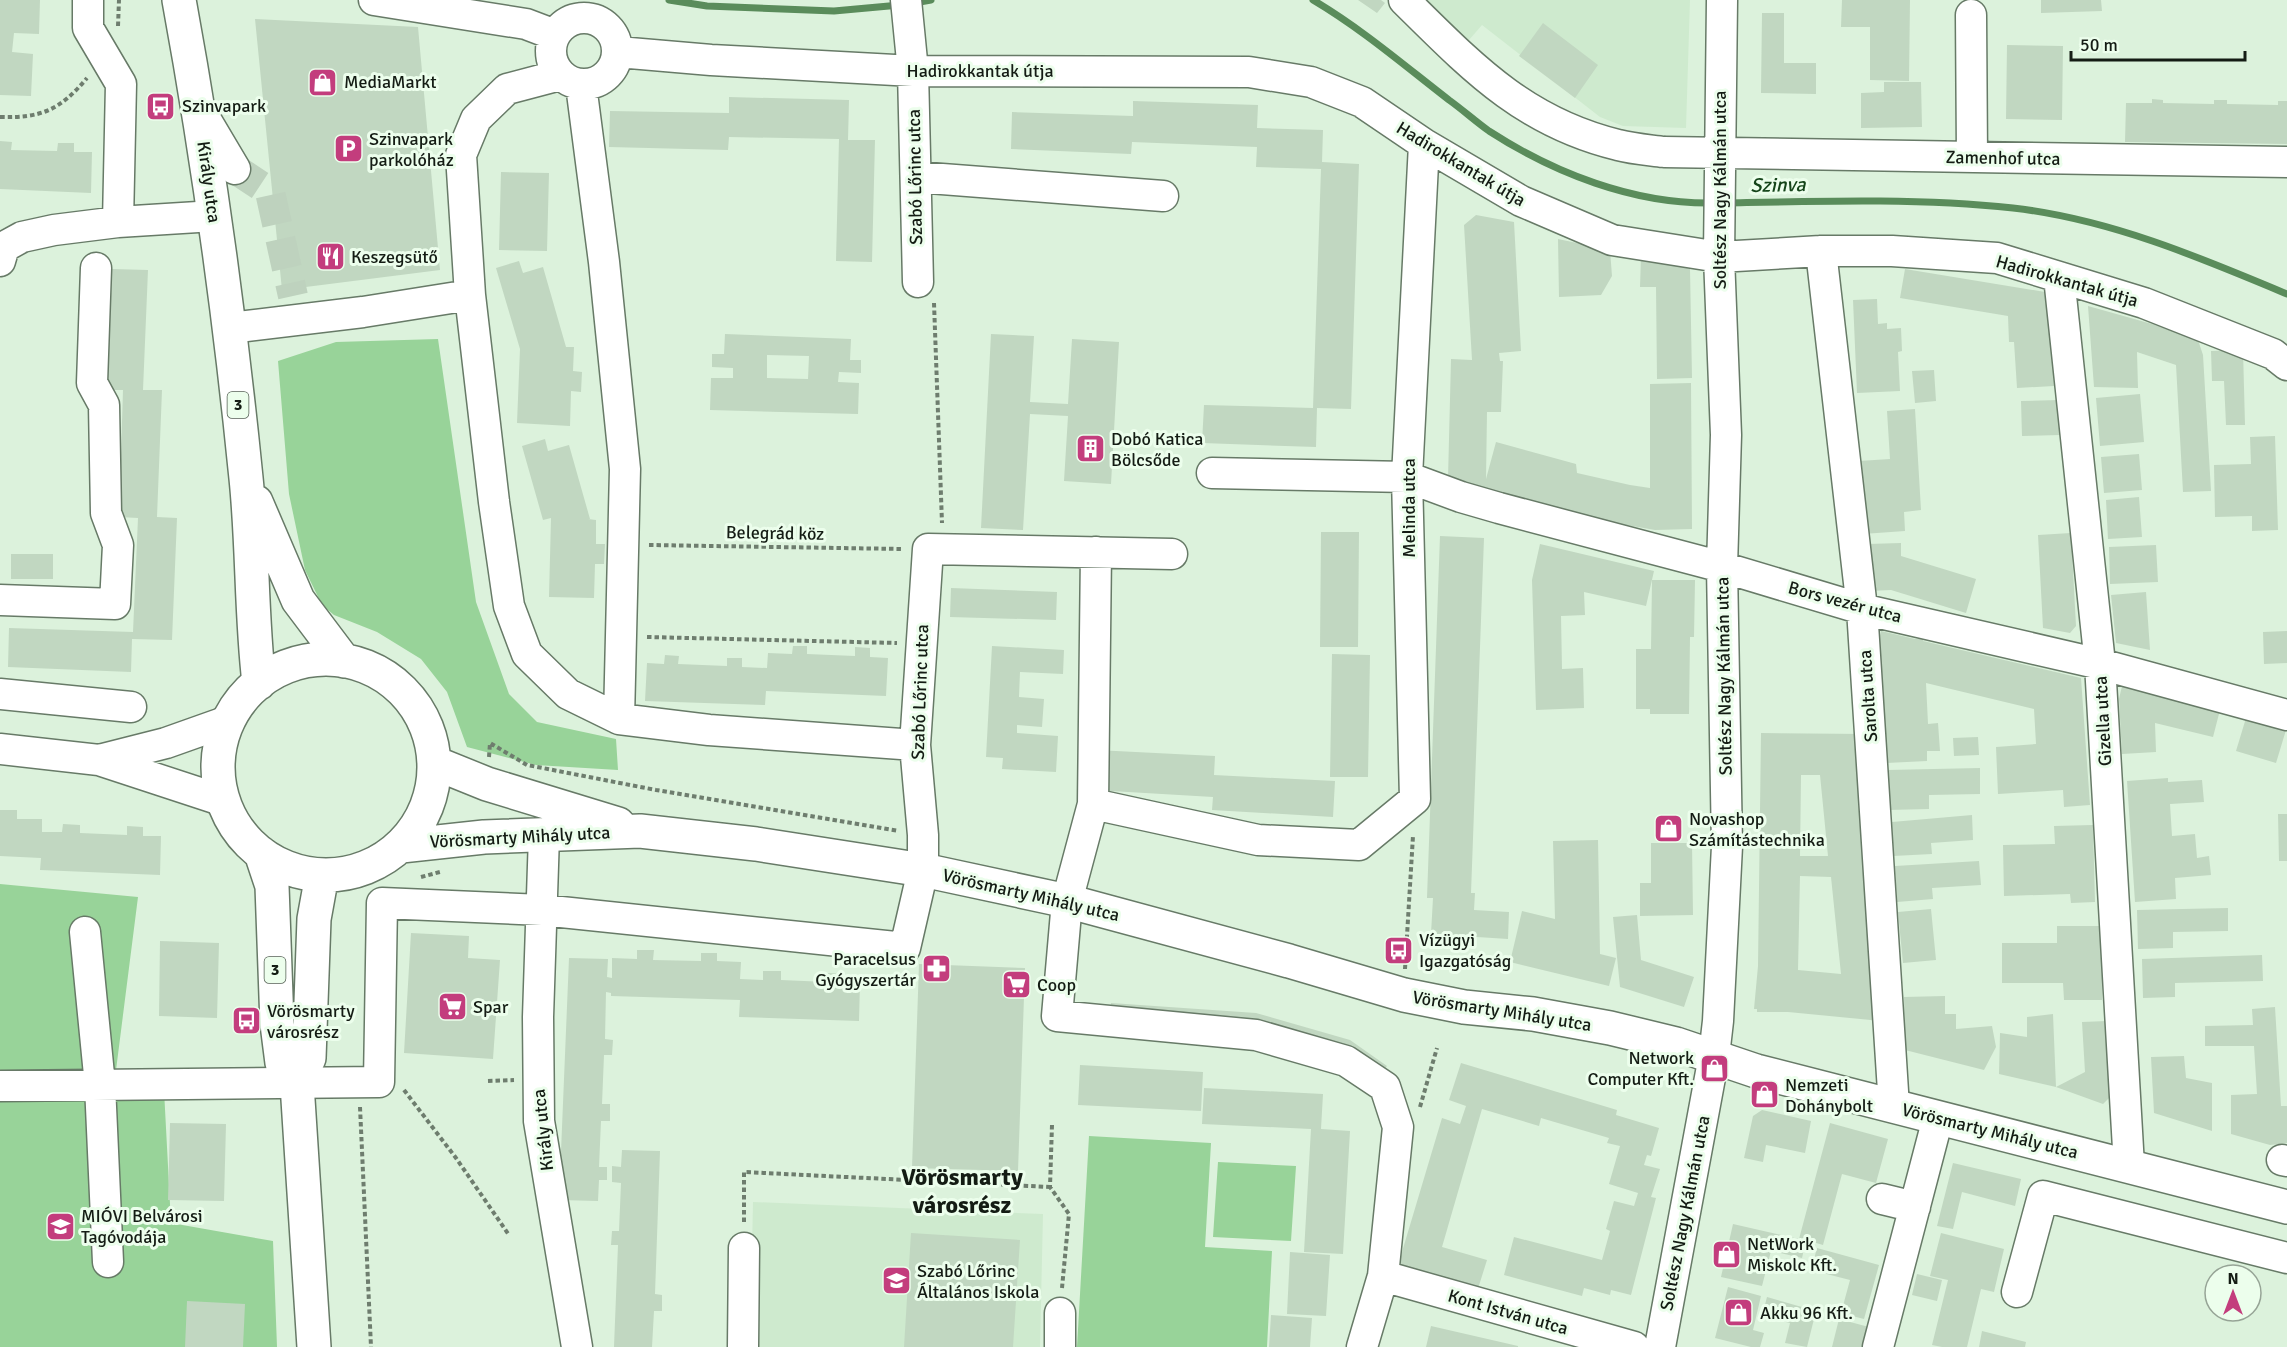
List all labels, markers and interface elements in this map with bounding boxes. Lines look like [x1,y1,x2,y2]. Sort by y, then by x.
scale bar [2071,24,2245,62]
text: 50 m [2080,34,2118,56]
street label: Hadirokkantak útja [906,60,1054,82]
shop icon: MediaMarkt [307,66,339,98]
place label: MediaMarkt [344,71,437,93]
bus stop icon: Szinvapark [145,90,177,122]
street label: Soltész Nagy Kálmán utca [1709,91,1731,289]
place label: Szinvapark [182,95,266,117]
street label: Szabó Lőrinc utca [903,109,927,245]
street label: Hadirokkantak útja [1392,117,1530,211]
place label: Szinvapark parkolóház [369,128,454,171]
parking icon: Szinvapark parkolóház [332,133,364,165]
street label: Király utca [192,140,226,224]
street label: Zamenhof utca [1945,146,2061,170]
water label: Szinva [1750,172,1807,198]
restaurant icon: Keszegsütő [314,241,346,273]
place label: Keszegsütő [351,246,438,268]
street label: Hadirokkantak útja [1993,250,2141,312]
road number: 3 [228,392,248,418]
place label: Dobó Katica Bölcsőde [1111,428,1203,471]
building icon: Dobó Katica Bölcsőde [1074,433,1106,465]
street label: Melinda utca [1398,458,1420,558]
street label: Belegrád köz [726,521,824,545]
street label: Bors vezér utca [1786,576,1904,628]
street label: Soltész Nagy Kálmán utca [1711,577,1737,775]
street label: Szabó Lőrinc utca [907,624,933,760]
street label: Sarolta utca [1854,649,1882,743]
street label: Gizella utca [2090,675,2116,767]
place label: Novashop Számítástechnika [1689,808,1825,851]
shop icon: Novashop Számítástechnika [1652,813,1684,845]
street label: Vörösmarty Mihály utca [429,821,611,853]
street label: Vörösmarty Mihály utca [940,864,1122,926]
place label: Vízügyi Igazgatóság [1419,929,1511,972]
bus stop icon: Vízügyi Igazgatóság [1382,934,1414,966]
place label: Paracelsus Gyógyszertár [815,948,916,991]
pharmacy icon: Paracelsus Gyógyszertár [921,953,953,985]
road number: 3 [264,957,286,983]
supermarket icon: Coop [1000,969,1032,1001]
place label: Coop [1037,974,1076,996]
street label: Vörösmarty Mihály utca [1411,986,1593,1036]
supermarket icon: Spar [436,991,468,1023]
place label: Spar [473,996,509,1018]
place label: Vörösmarty városrész [267,1000,355,1043]
bus stop icon: Vörösmarty városrész [230,1005,262,1037]
place label: Network Computer Kft. [1587,1047,1694,1090]
shop icon: Network Computer Kft. [1699,1052,1731,1084]
place label: Nemzeti Dohánybolt [1785,1074,1873,1117]
shop icon: Nemzeti Dohánybolt [1748,1079,1780,1111]
street label: Király utca [528,1088,558,1172]
street label: Vörösmarty Mihály utca [1900,1098,2080,1164]
street label: Soltész Nagy Kálmán utca [1655,1113,1715,1313]
district label: Vörösmarty városrész [901,1162,1023,1220]
place label: MIÓVI Belvárosi Tagóvodája [81,1205,203,1248]
school or university icon: MIÓVI Belvárosi Tagóvodája [44,1210,76,1242]
place label: NetWork Miskolc Kft. [1747,1233,1837,1276]
shop icon: NetWork Miskolc Kft. [1710,1238,1742,1270]
place label: Szabó Lőrinc Általános Iskola [917,1260,1039,1303]
north arrow [2203,1263,2263,1323]
school or university icon: Szabó Lőrinc Általános Iskola [880,1265,912,1297]
text: N [2227,1269,2239,1289]
street label: Kont István utca [1445,1284,1571,1340]
shop icon: Akku 96 Kft. [1723,1297,1755,1329]
place label: Akku 96 Kft. [1760,1302,1853,1324]

